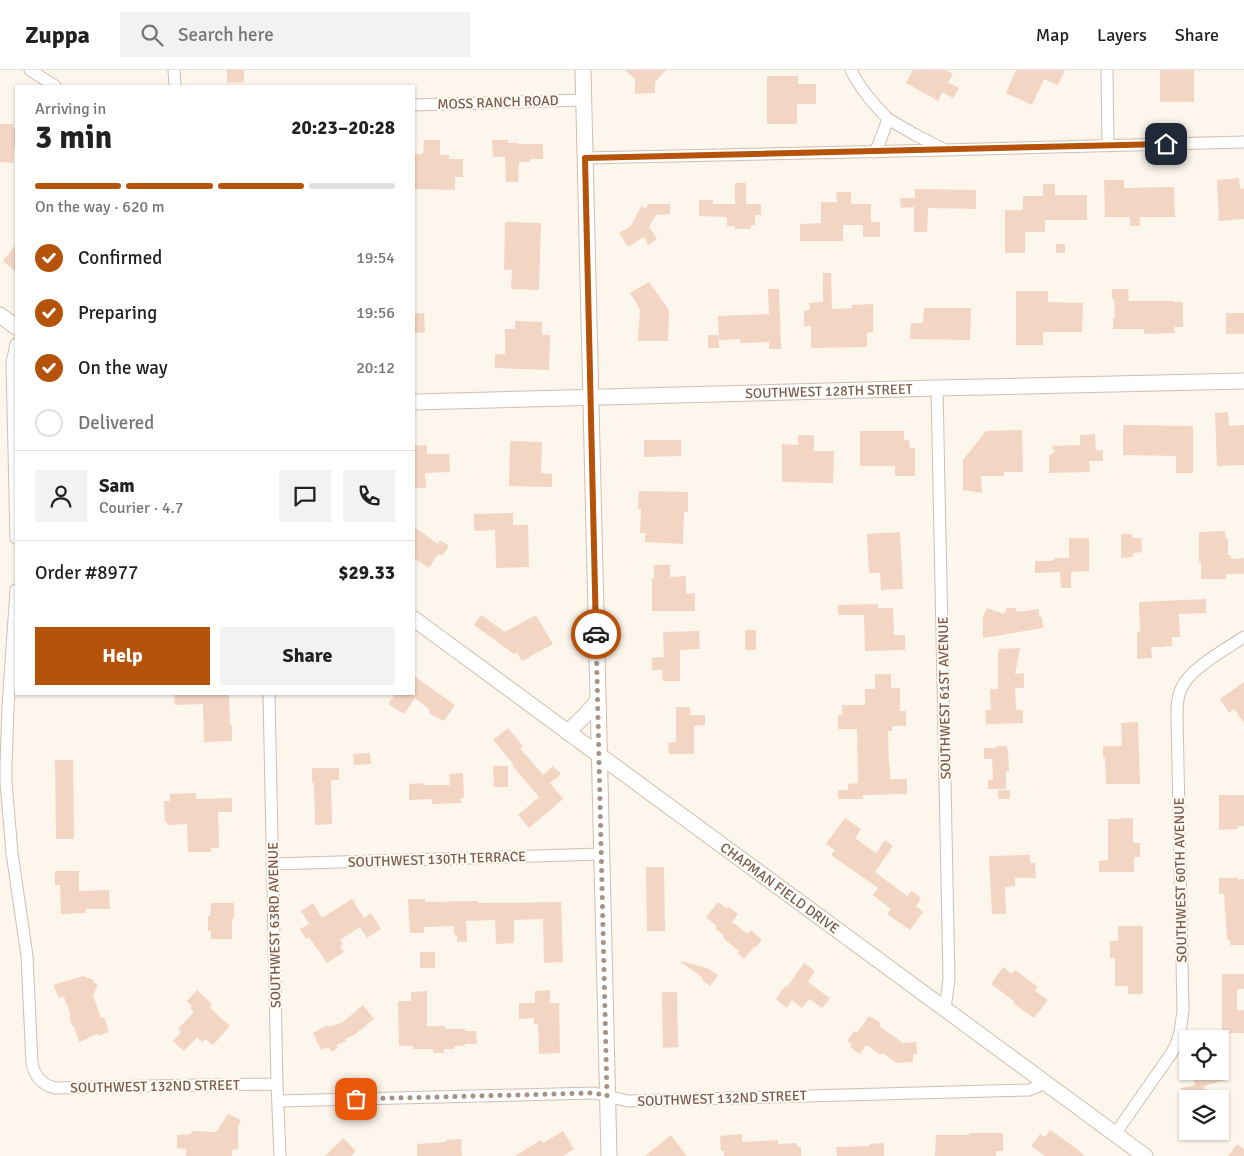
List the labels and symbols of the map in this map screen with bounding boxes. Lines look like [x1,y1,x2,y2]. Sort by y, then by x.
street label: MOSS RANCH ROAD [437,92,559,113]
pin [1145,123,1187,165]
street label: SOUTHWEST 128TH STREET [745,381,913,402]
courier [571,609,621,659]
street label: SOUTHWEST 61ST AVENUE [935,616,954,780]
street label: SOUTHWEST 60TH AVENUE [1171,797,1190,963]
street label: CHAPMAN FIELD DRIVE [717,839,842,937]
street label: SOUTHWEST 63RD AVENUE [265,842,284,1008]
street label: SOUTHWEST 130TH TERRACE [348,848,526,871]
street label: SOUTHWEST 132ND STREET [70,1077,240,1096]
pin [335,1078,377,1120]
street label: SOUTHWEST 132ND STREET [637,1087,807,1110]

